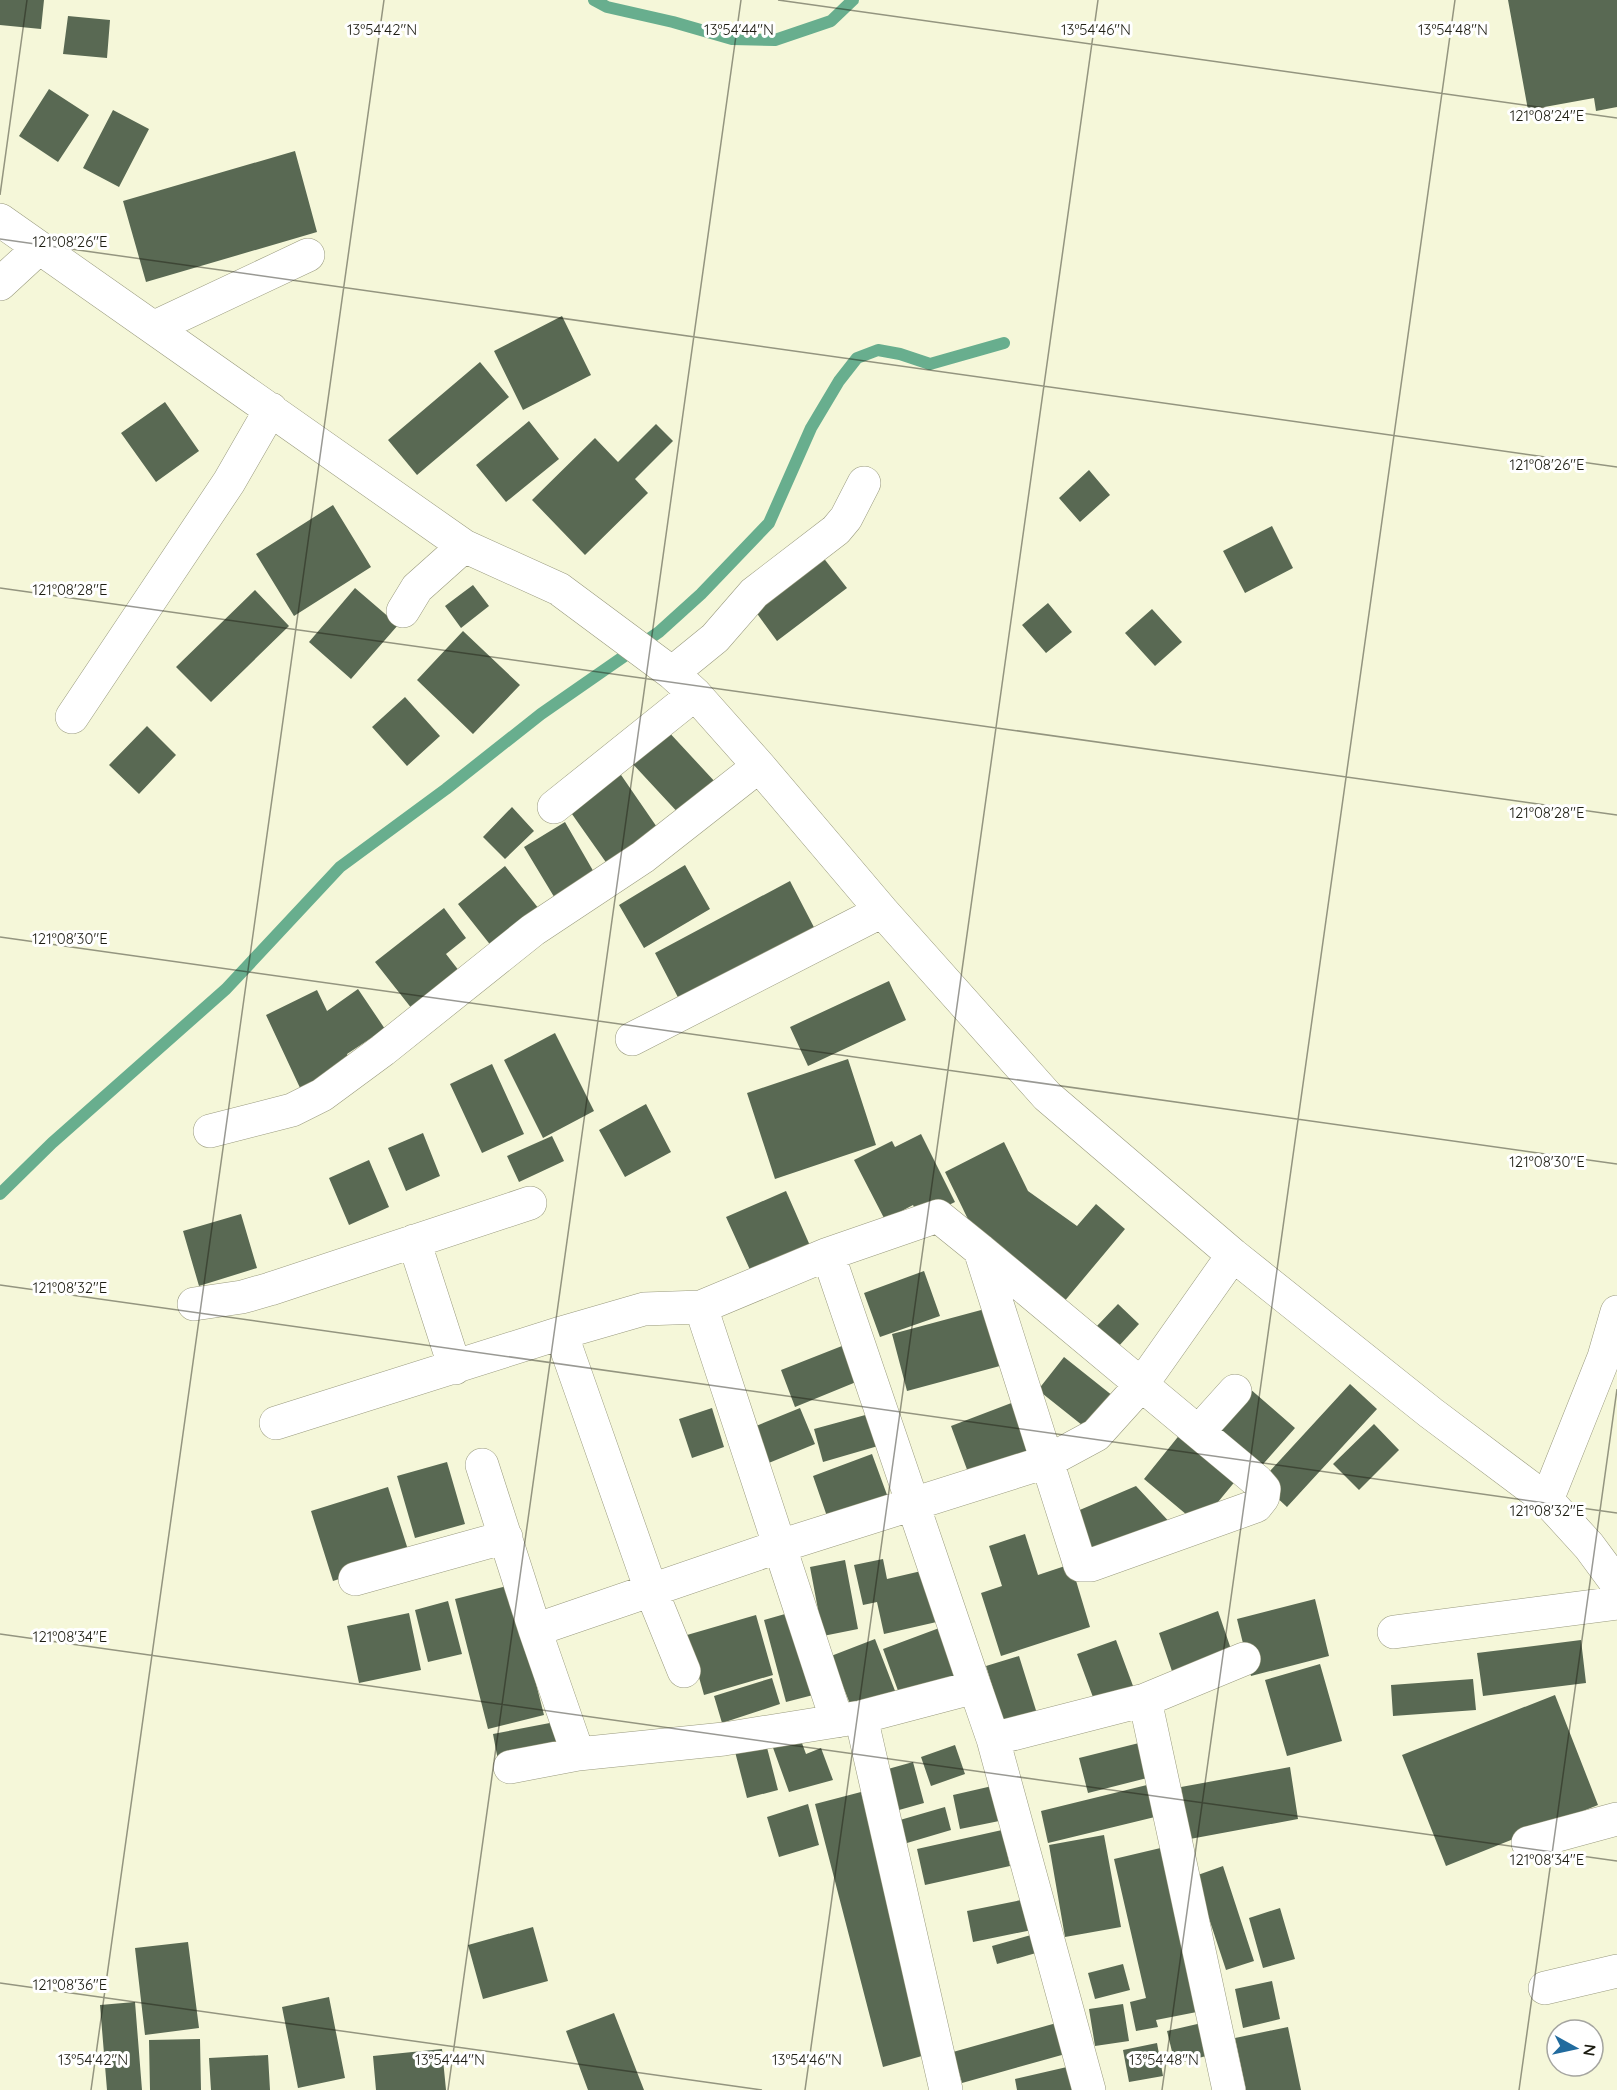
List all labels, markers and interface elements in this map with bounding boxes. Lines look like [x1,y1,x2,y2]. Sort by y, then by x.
text: 13°54'42"N [347,20,417,39]
text: 13°54'44"N [704,20,774,39]
text: 13°54'46"N [1061,20,1131,39]
text: 13°54'48"N [1418,20,1488,39]
text: 121°08'24"E [1510,106,1584,125]
text: 121°08'26"E [33,232,107,251]
text: 121°08'26"E [1510,455,1584,474]
text: 121°08'28"E [33,580,108,599]
text: 121°08'28"E [1510,803,1585,822]
text: 121°08'30"E [32,929,108,948]
text: 121°08'30"E [1509,1152,1585,1171]
text: 121°08'32"E [33,1278,107,1297]
text: 121°08'32"E [1510,1501,1584,1520]
text: 121°08'34"E [33,1627,107,1646]
text: 121°08'34"E [1510,1850,1584,1869]
text: 121°08'36"E [33,1975,107,1994]
north arrow [1545,2018,1605,2078]
text: N [1579,2043,1601,2057]
text: 13°54'42"N [58,2050,128,2069]
text: 13°54'44"N [415,2050,485,2069]
text: 13°54'46"N [772,2050,842,2069]
text: 13°54'48"N [1129,2050,1199,2069]

